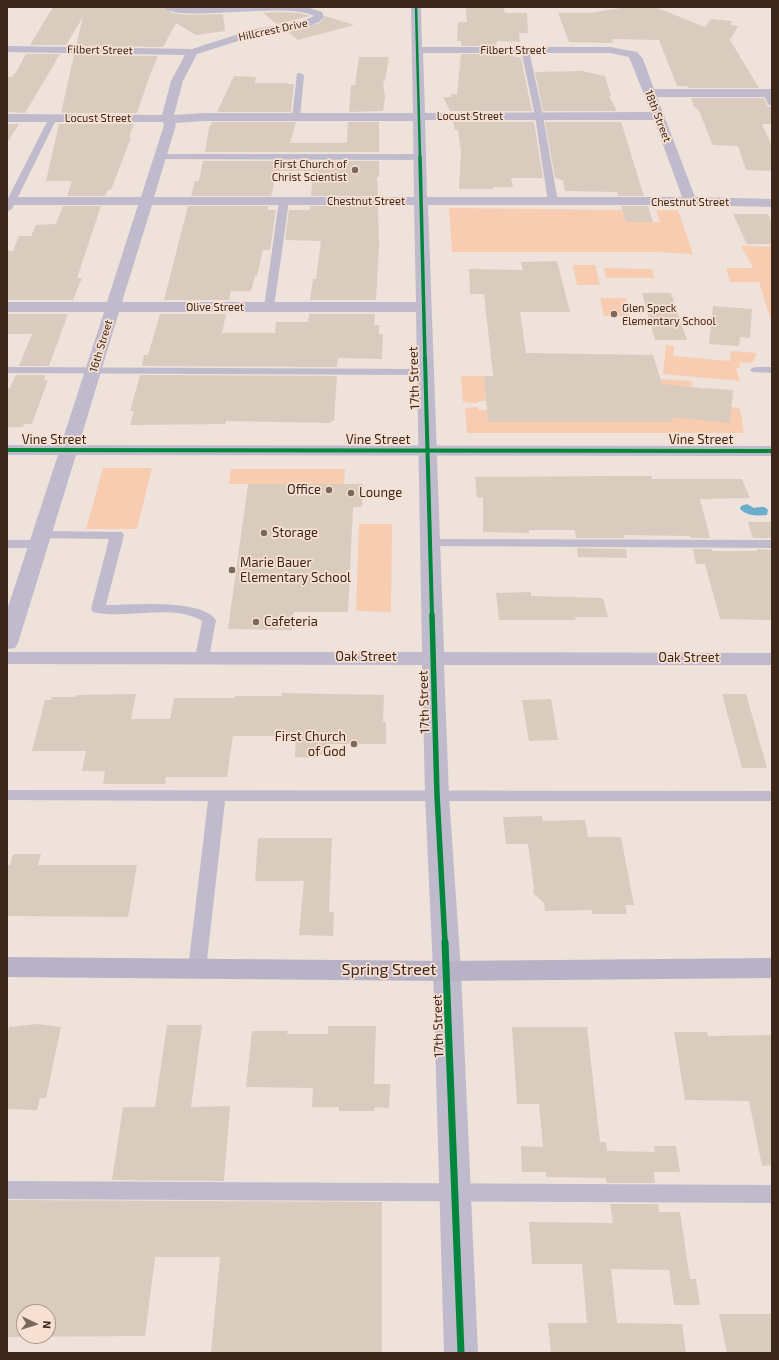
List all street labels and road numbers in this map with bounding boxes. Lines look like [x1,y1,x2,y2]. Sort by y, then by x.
street label: Hillcrest Drive [237,16,309,44]
street label: Filbert Street [67,43,133,57]
street label: Filbert Street [480,43,546,57]
street label: 18th Street [642,88,674,144]
street label: Locust Street [437,109,503,123]
street label: Locust Street [65,111,131,125]
street label: Chestnut Street [327,194,405,208]
street label: Chestnut Street [651,195,729,209]
street label: Olive Street [186,300,244,314]
street label: 16th Street [87,318,115,374]
street label: 17th Street [405,346,423,410]
street label: Vine Street [22,432,86,448]
street label: Vine Street [346,432,410,448]
street label: Vine Street [669,432,733,448]
street label: Oak Street [335,649,397,665]
street label: Oak Street [658,650,720,666]
street label: 17th Street [415,670,433,734]
street label: Spring Street [342,960,436,980]
street label: 17th Street [429,994,447,1058]

